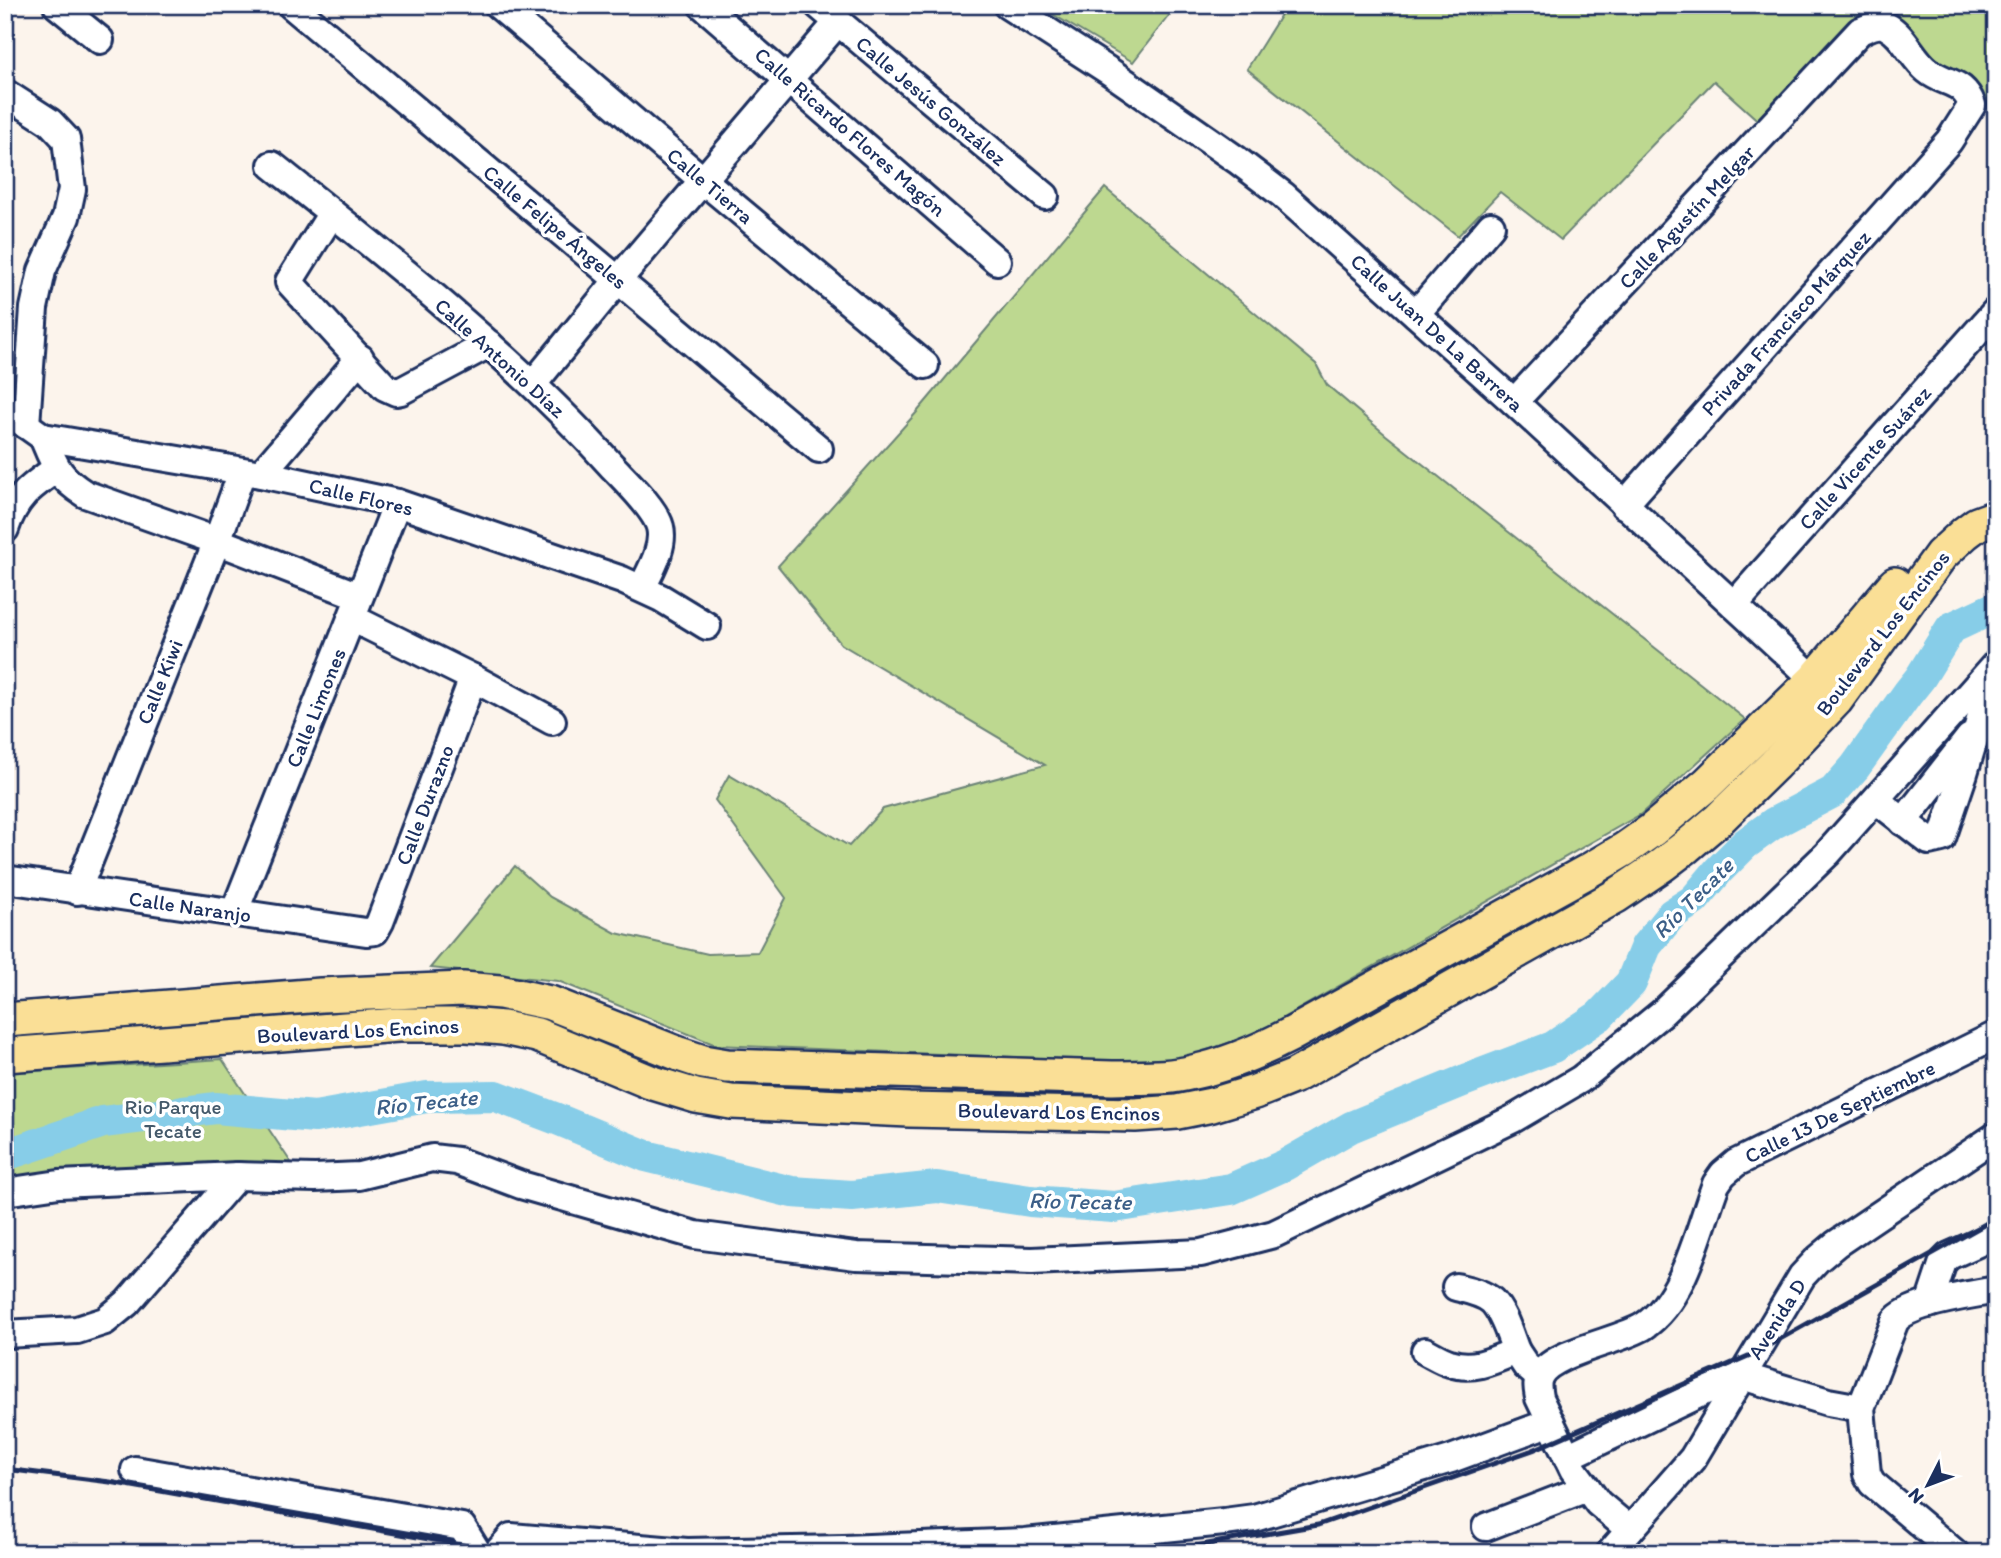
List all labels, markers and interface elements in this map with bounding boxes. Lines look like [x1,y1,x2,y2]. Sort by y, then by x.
street label: Calle Jesús González [851,30,1012,171]
street label: Calle Ricardo Flores Magón [750,42,951,222]
street label: Calle Agustín Melgar [1613,139,1760,294]
street label: Calle Tierra [662,142,759,229]
street label: Calle Felipe Ángeles [478,159,632,294]
street label: Privada Francisco Márquez [1696,224,1876,421]
street label: Calle Juan De La Barrera [1346,248,1529,417]
street label: Calle Antonio Díaz [430,293,571,423]
street label: Calle Vicente Suárez [1793,380,1936,535]
street label: Calle Flores [307,472,416,521]
street label: Boulevard Los Encinos [1810,545,1955,720]
street label: Calle Kiwi [131,636,188,728]
street label: Calle Limones [280,644,351,771]
street label: Calle Durazno [390,741,459,869]
water label: Río Tecate [1647,851,1740,944]
street label: Calle Naranjo [127,886,253,927]
street label: Boulevard Los Encinos [256,1013,460,1048]
street label: Calle 13 De Septiembre [1741,1055,1939,1168]
water label: Río Tecate [373,1083,480,1121]
park label: Rio Parque Tecate [125,1094,222,1143]
street label: Boulevard Los Encinos [958,1097,1161,1126]
water label: Río Tecate [1028,1186,1133,1216]
street label: Avenida D [1742,1274,1811,1364]
north arrow [1892,1450,1962,1520]
text: N [1903,1484,1929,1509]

